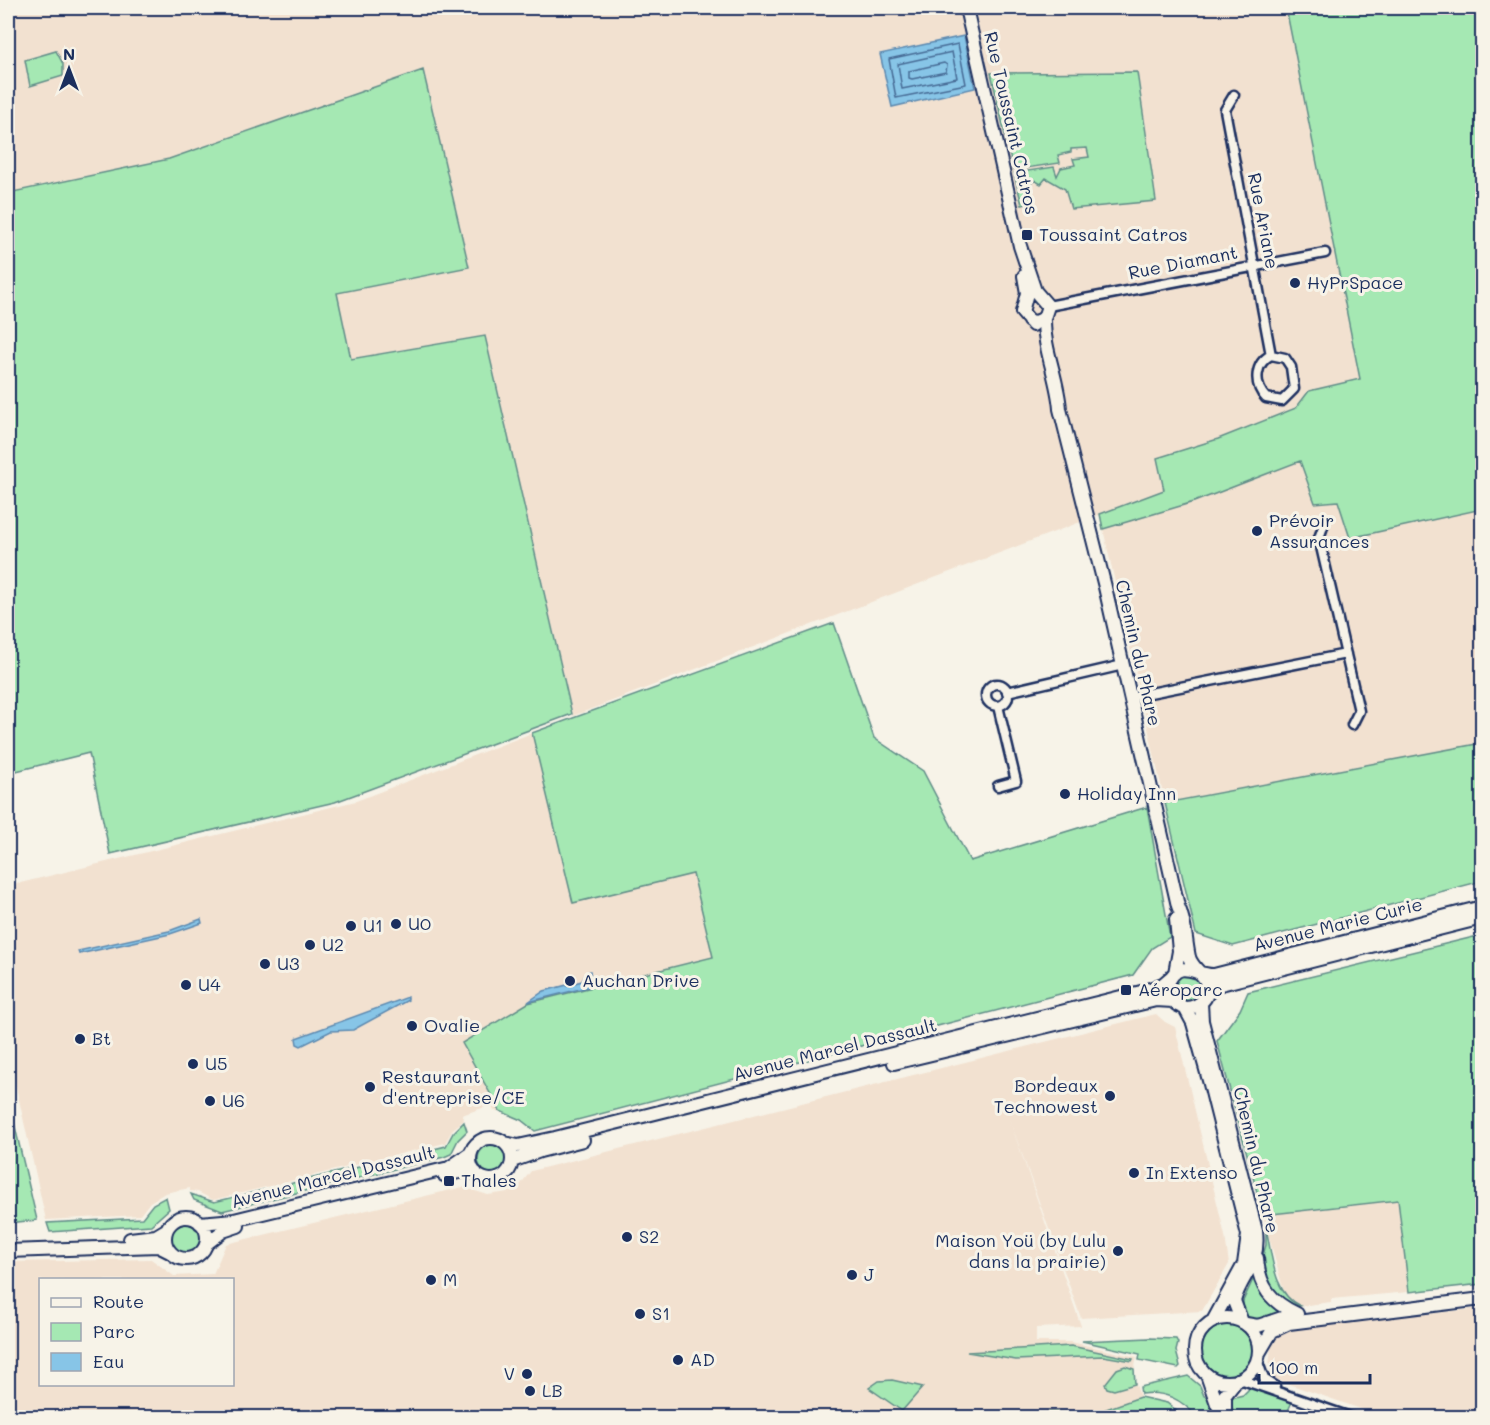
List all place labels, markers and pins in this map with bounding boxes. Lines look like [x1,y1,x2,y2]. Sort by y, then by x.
place label: Toussaint Catros [1039,222,1188,246]
marker: Toussaint Catros [1020,228,1034,242]
place label: HyPrSpace [1307,270,1403,294]
marker: HyPrSpace [1288,276,1302,290]
place label: Prévoir Assurances [1269,508,1370,553]
marker: Prévoir Assurances [1250,524,1264,538]
place label: Holiday Inn [1077,781,1176,805]
marker: Holiday Inn [1058,787,1072,801]
place label: U0 [408,911,431,935]
place label: U1 [363,913,383,937]
marker: U0 [389,917,403,931]
marker: U1 [344,919,358,933]
place label: U2 [322,932,344,956]
marker: U2 [303,938,317,952]
place label: U3 [277,951,300,975]
marker: U3 [258,957,272,971]
place label: Auchan Drive [582,968,700,992]
place label: U4 [198,972,221,996]
marker: Auchan Drive [563,974,577,988]
place label: Aéroparc [1138,977,1223,1001]
marker: U4 [179,978,193,992]
marker: Aéroparc [1119,983,1133,997]
place label: Ovalie [424,1013,480,1037]
marker: Ovalie [405,1019,419,1033]
place label: Bt [92,1026,111,1050]
marker: Bt [73,1032,87,1046]
place label: U5 [205,1051,228,1075]
marker: U5 [186,1057,200,1071]
place label: Restaurant d'entreprise/CE [382,1064,525,1109]
place label: Bordeaux Technowest [994,1073,1098,1118]
marker: Restaurant d'entreprise/CE [363,1080,377,1094]
place label: U6 [222,1088,245,1112]
marker: Bordeaux Technowest [1103,1089,1117,1103]
marker: U6 [203,1094,217,1108]
place label: In Extenso [1146,1160,1238,1184]
marker: In Extenso [1127,1166,1141,1180]
place label: Thales [461,1168,517,1192]
marker: Thales [442,1174,456,1188]
place label: S2 [639,1224,659,1248]
place label: Maison Yoü (by Lulu dans la prairie) [935,1228,1106,1273]
marker: S2 [620,1230,634,1244]
marker: Maison Yoü (by Lulu dans la prairie) [1111,1244,1125,1258]
place label: J [864,1262,874,1286]
place label: M [443,1267,457,1291]
marker: J [845,1268,859,1282]
marker: M [424,1273,438,1287]
place label: S1 [652,1301,670,1325]
marker: S1 [633,1307,647,1321]
place label: AD [690,1347,715,1371]
marker: AD [671,1353,685,1367]
place label: V [503,1361,515,1385]
marker: V [520,1367,534,1381]
place label: LB [542,1378,563,1402]
marker: LB [523,1384,537,1398]

